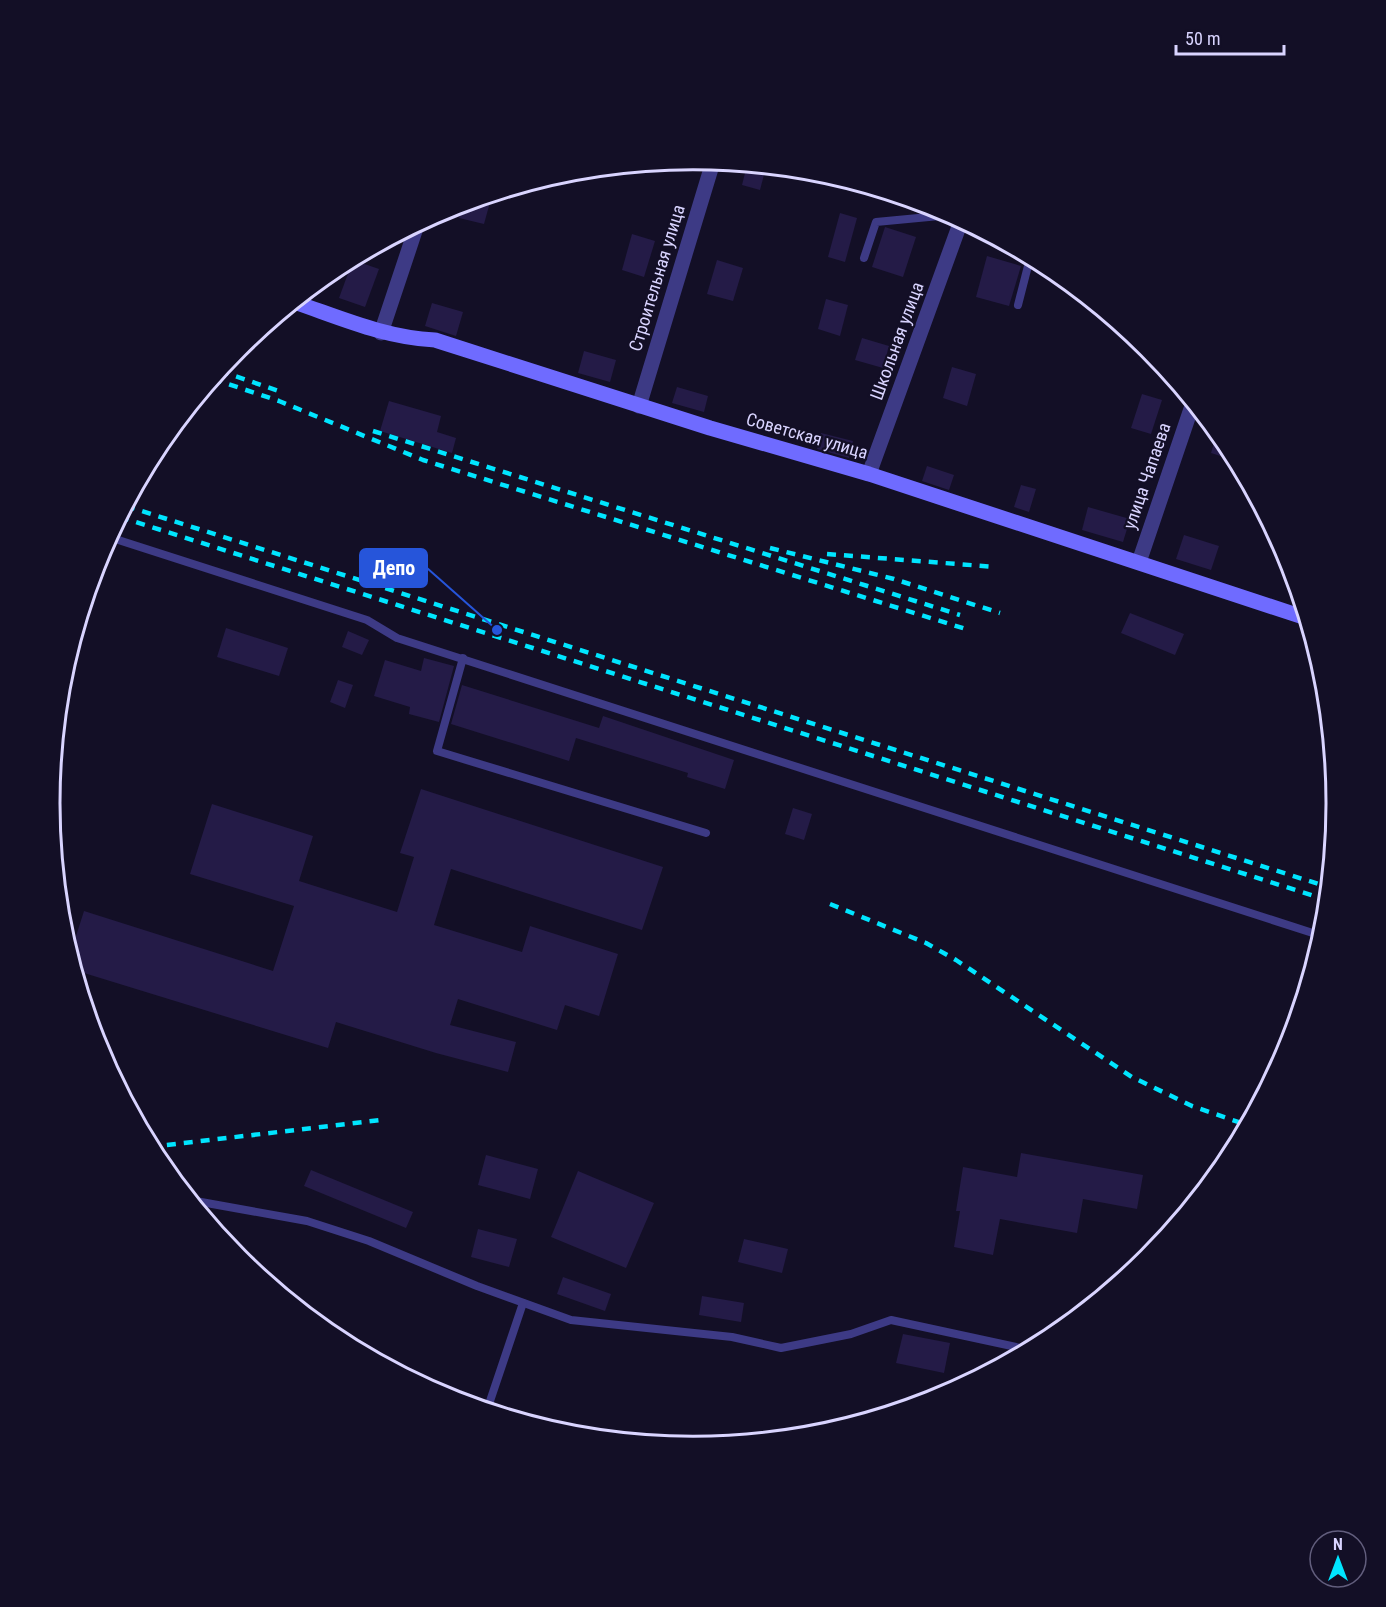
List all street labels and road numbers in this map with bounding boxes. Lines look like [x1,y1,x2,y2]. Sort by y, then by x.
street label: Строительная улица [624,202,689,354]
street label: Школьная улица [865,279,928,403]
street label: Советская улица [744,408,870,463]
street label: улица Чапаева [1119,420,1175,532]

